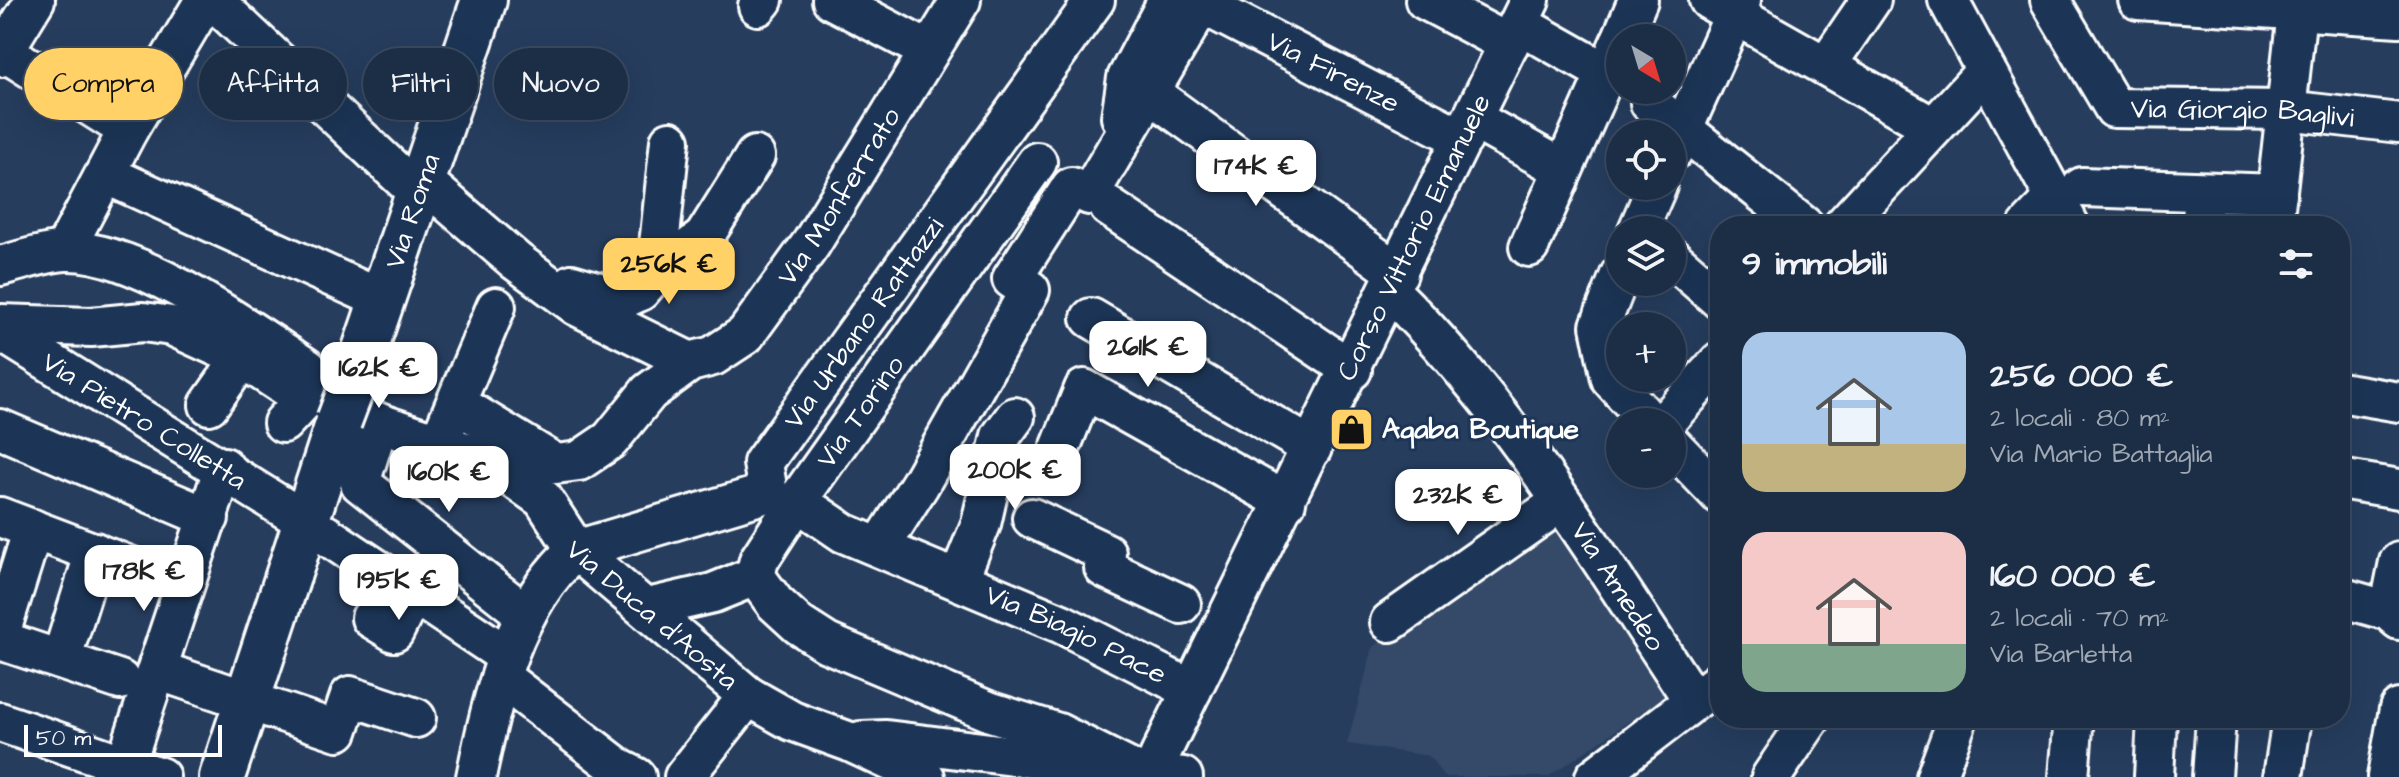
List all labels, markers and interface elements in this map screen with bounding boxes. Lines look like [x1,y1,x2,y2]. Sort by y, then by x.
street label: Via Firenze [1260,21,1407,123]
north arrow [1606,24,1686,104]
map controls [1606,24,1686,488]
chip: Compra [24,48,183,120]
chip: Affitta [199,48,347,120]
chip: Filtri [363,48,478,120]
chip: Nuovo [494,48,628,120]
street label: Corso Vittorio Emanuele [1327,87,1500,387]
street label: Via Giorgio Baglivi [2130,89,2356,137]
street label: Via Monferrato [768,100,910,293]
button: locate [1606,120,1686,200]
pin: 174K € [1191,140,1321,208]
text: 174K € [1214,148,1298,184]
street label: Via Roma [374,149,450,274]
street label: Via Urbano Rattazzi [774,209,953,437]
button: layers [1606,216,1686,296]
pin: 256K € [604,238,734,306]
text: 9 immobili [1742,240,1887,288]
icon: filters [2274,242,2318,286]
text: 256K € [621,246,717,282]
button: + [1606,312,1686,392]
pin: 261K € [1083,321,1213,389]
text: 261K € [1107,329,1189,365]
street label: Via Pietro Colletta [34,342,254,499]
pin: 162K € [314,342,444,410]
street label: Via Torino [807,347,914,476]
text: 162K € [338,350,420,386]
text: 256 000 € [1990,352,2173,400]
icon: home [1806,364,1902,460]
text: 2 locali · 80 m² [1990,400,2170,436]
shop icon: Aqaba Boutique [1327,405,1375,453]
button: − [1606,408,1686,488]
place label: Aqaba Boutique [1382,410,1579,449]
text: Via Mario Battaglia [1990,436,2213,472]
pin: 200K € [950,444,1080,512]
pin: 160K € [384,446,514,514]
text: 200K € [968,452,1062,488]
text: 160K € [408,454,490,490]
pin: 232K € [1393,469,1523,537]
text: 232K € [1413,477,1503,513]
street label: Via Amedeo [1562,514,1675,659]
street label: Via Duca d'Aosta [558,530,747,699]
pin: 178K € [79,545,209,613]
text: 160 000 € [1990,552,2156,600]
text: 178K € [102,553,186,589]
pin: 195K € [334,554,464,622]
text: 195K € [357,562,441,598]
icon: home [1806,564,1902,660]
street label: Via Biagio Pace [980,575,1173,693]
text: 2 locali · 70 m² [1990,600,2169,636]
text: Via Barletta [1990,636,2132,672]
scale bar [24,721,222,757]
text: 50 m [36,723,91,754]

